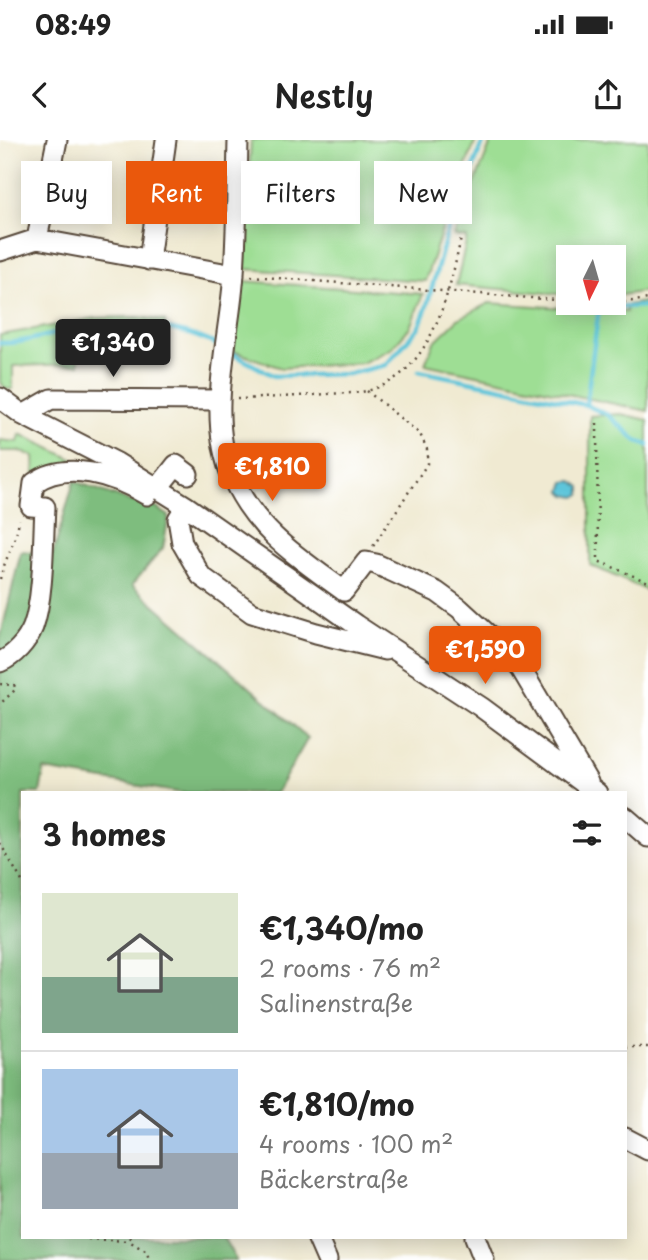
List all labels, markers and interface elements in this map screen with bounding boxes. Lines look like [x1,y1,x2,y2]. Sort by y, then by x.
text: 08:49 [35,5,111,44]
text: Nestly [274,71,374,119]
icon: back [21,76,59,114]
icon: share [589,76,627,114]
chip: Buy [21,161,112,224]
chip: Rent [126,161,227,224]
chip: Filters [241,161,360,224]
chip: New [374,161,472,224]
north arrow [556,245,626,315]
map controls [556,245,626,315]
pin: €1,340 [56,320,170,379]
text: €1,340 [71,324,155,359]
pin: €1,810 [215,444,329,503]
text: €1,810 [234,448,310,483]
pin: €1,590 [428,626,542,686]
text: €1,590 [445,631,525,666]
text: 3 homes [42,811,166,856]
icon: filters [568,814,606,852]
text: €1,340/mo [259,905,424,950]
icon: home [98,921,182,1005]
text: 2 rooms · 76 m² [259,950,441,985]
text: Salinenstraße [259,985,413,1020]
text: €1,810/mo [259,1081,414,1126]
icon: home [98,1097,182,1181]
text: 4 rooms · 100 m² [259,1126,453,1161]
text: Bäckerstraße [259,1161,408,1196]

